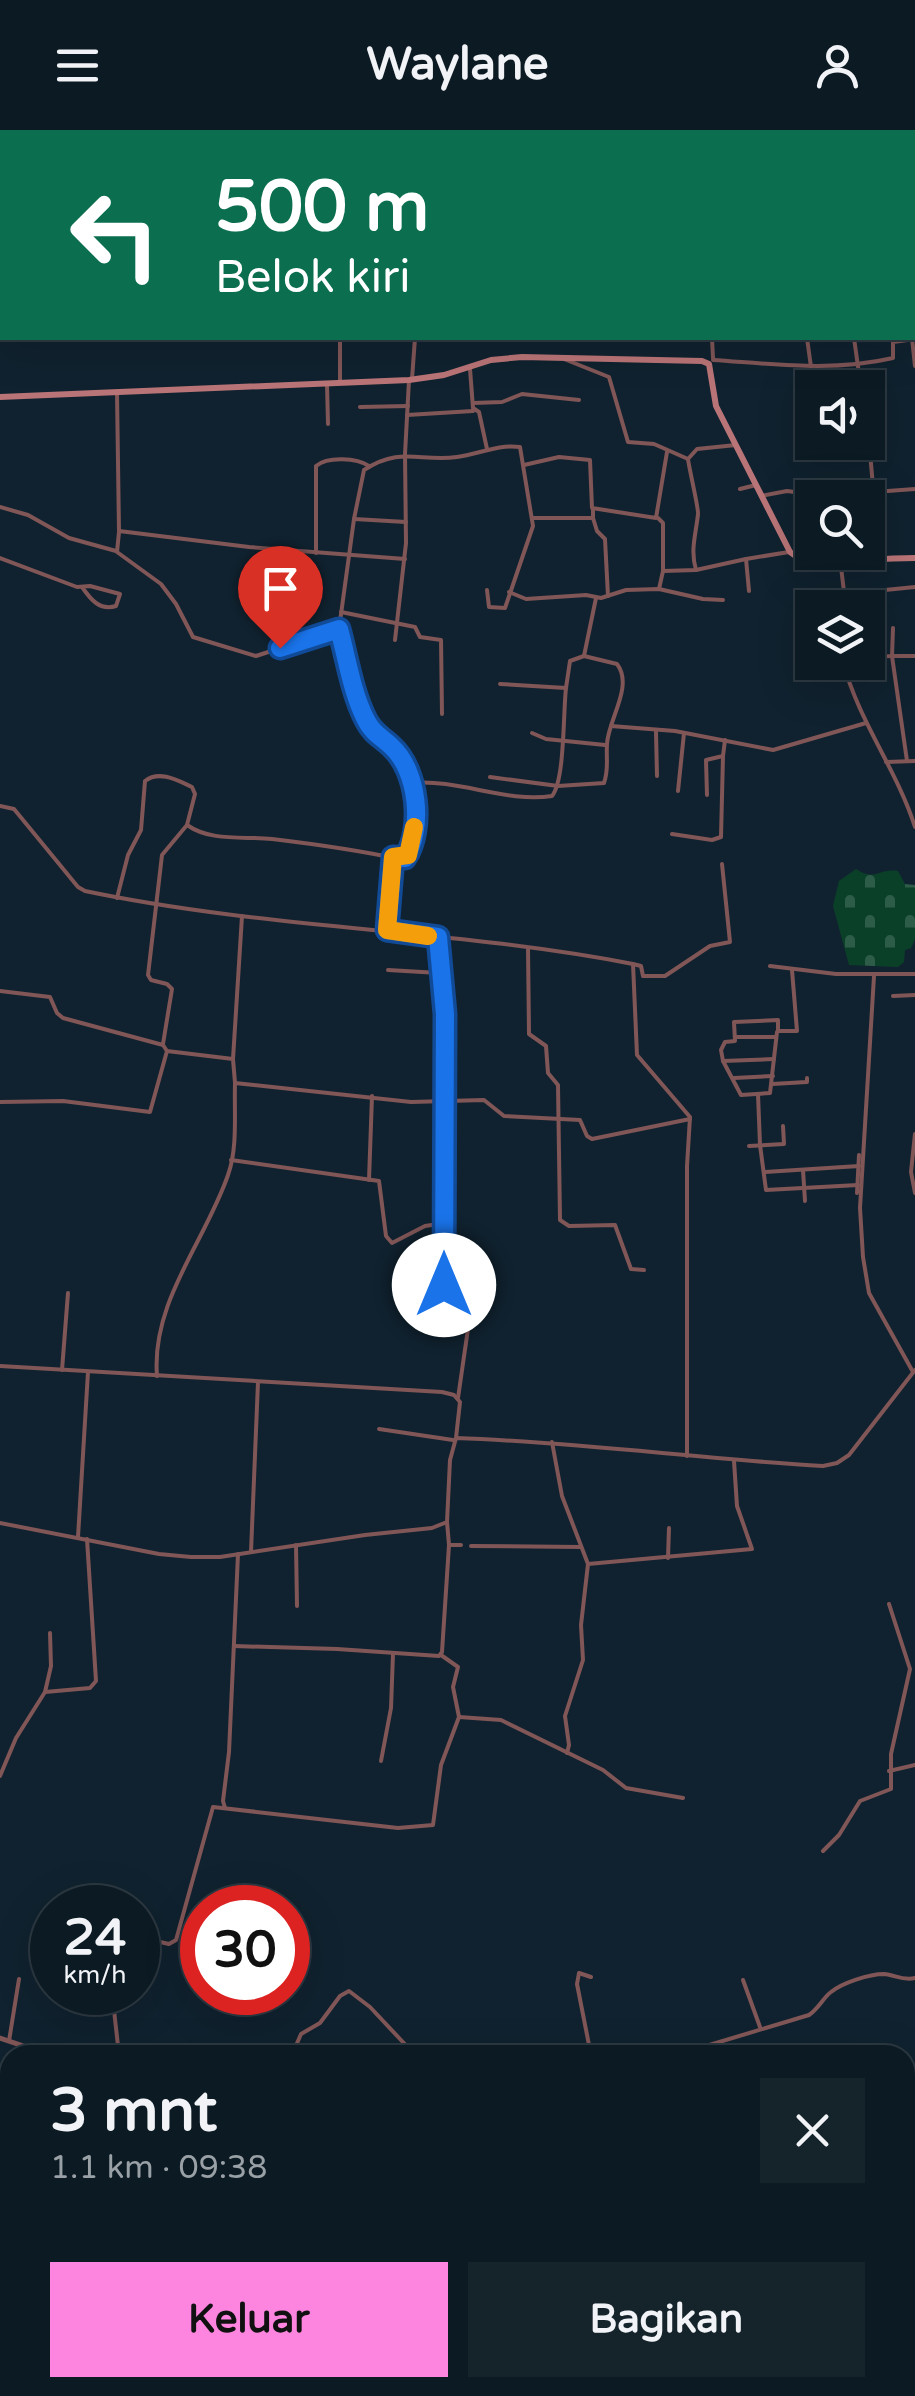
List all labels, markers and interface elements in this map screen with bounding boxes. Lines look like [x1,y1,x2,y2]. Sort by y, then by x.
icon: menu [50,38,105,93]
text: Waylane [366,38,549,92]
icon: person [810,38,865,93]
text: 500 m [215,166,429,250]
icon: left [50,170,180,300]
text: Belok kiri [215,251,410,305]
map controls [795,370,885,680]
button: sound [795,370,885,460]
button: search [795,480,885,570]
pin [238,546,323,649]
icon: arrive [253,561,308,616]
button: layers [795,590,885,680]
position arrow [392,1233,496,1337]
speed limit sign: 30 [180,1885,310,2015]
text: 24 [64,1908,126,1968]
text: km/h [64,1960,126,1990]
text: 3 mnt [50,2075,217,2147]
button: close [760,2078,865,2183]
text: 1.1 km · 09:38 [50,2149,267,2187]
button: Keluar [50,2262,448,2377]
button: Bagikan [468,2262,865,2377]

